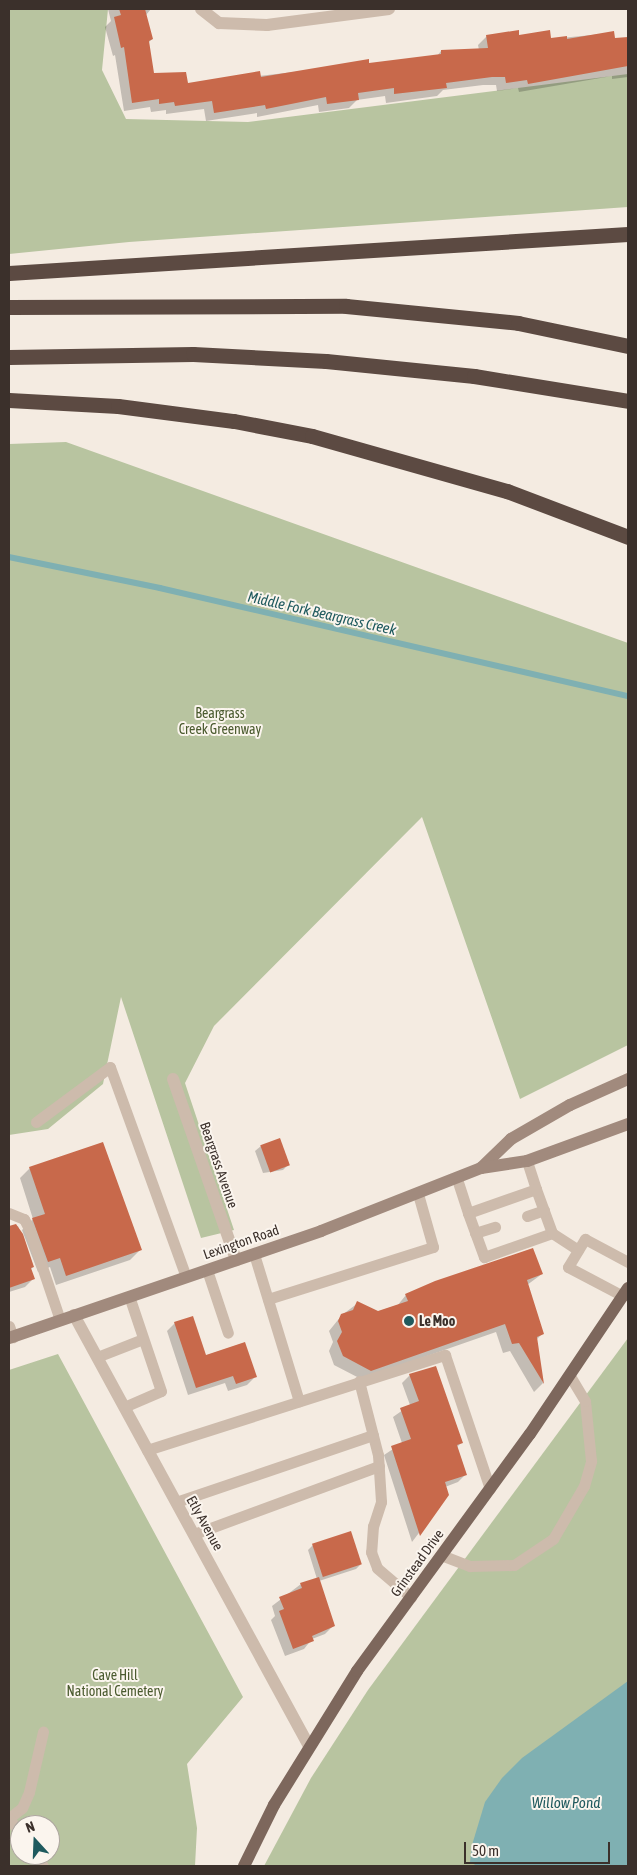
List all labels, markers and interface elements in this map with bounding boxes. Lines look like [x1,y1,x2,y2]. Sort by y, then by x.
water label: Middle Fork Beargrass Creek [246,587,398,639]
park label: Beargrass Creek Greenway [179,705,261,738]
street label: Beargrass Avenue [196,1120,242,1210]
street label: Lexington Road [201,1221,281,1263]
place label: Le Moo [419,1313,455,1329]
marker: Le Moo [403,1315,415,1327]
street label: Etly Avenue [183,1493,227,1553]
street label: Grinstead Drive [387,1526,447,1600]
park label: Cave Hill National Cemetery [67,1667,163,1700]
water label: Willow Pond [532,1794,600,1812]
north arrow [10,1815,60,1865]
text: N [24,1818,37,1836]
scale bar [467,1832,613,1864]
text: 50 m [472,1842,499,1859]

